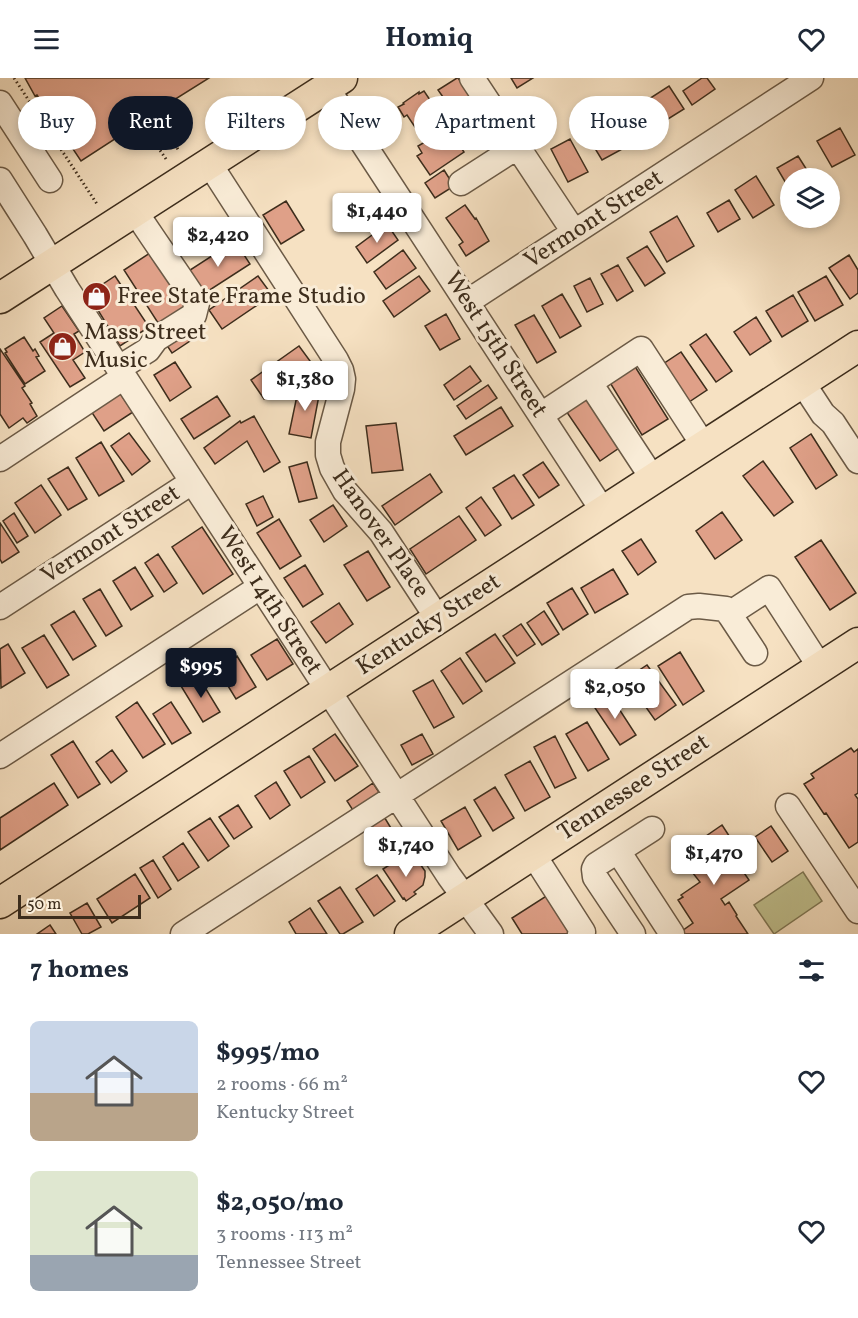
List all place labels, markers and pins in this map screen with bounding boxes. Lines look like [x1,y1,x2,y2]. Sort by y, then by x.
pin: $1,440 [328,193,426,244]
pin: $2,420 [169,217,267,268]
place label: Free State Frame Studio [117,280,366,314]
shop icon: Free State Frame Studio [80,281,112,313]
place label: Mass Street Music [84,316,207,378]
shop icon: Mass Street Music [47,331,79,363]
pin: $1,380 [256,361,354,412]
pin: $995 [165,648,237,699]
pin: $2,050 [566,669,664,720]
pin: $1,740 [357,827,455,878]
pin: $1,470 [665,835,763,886]

